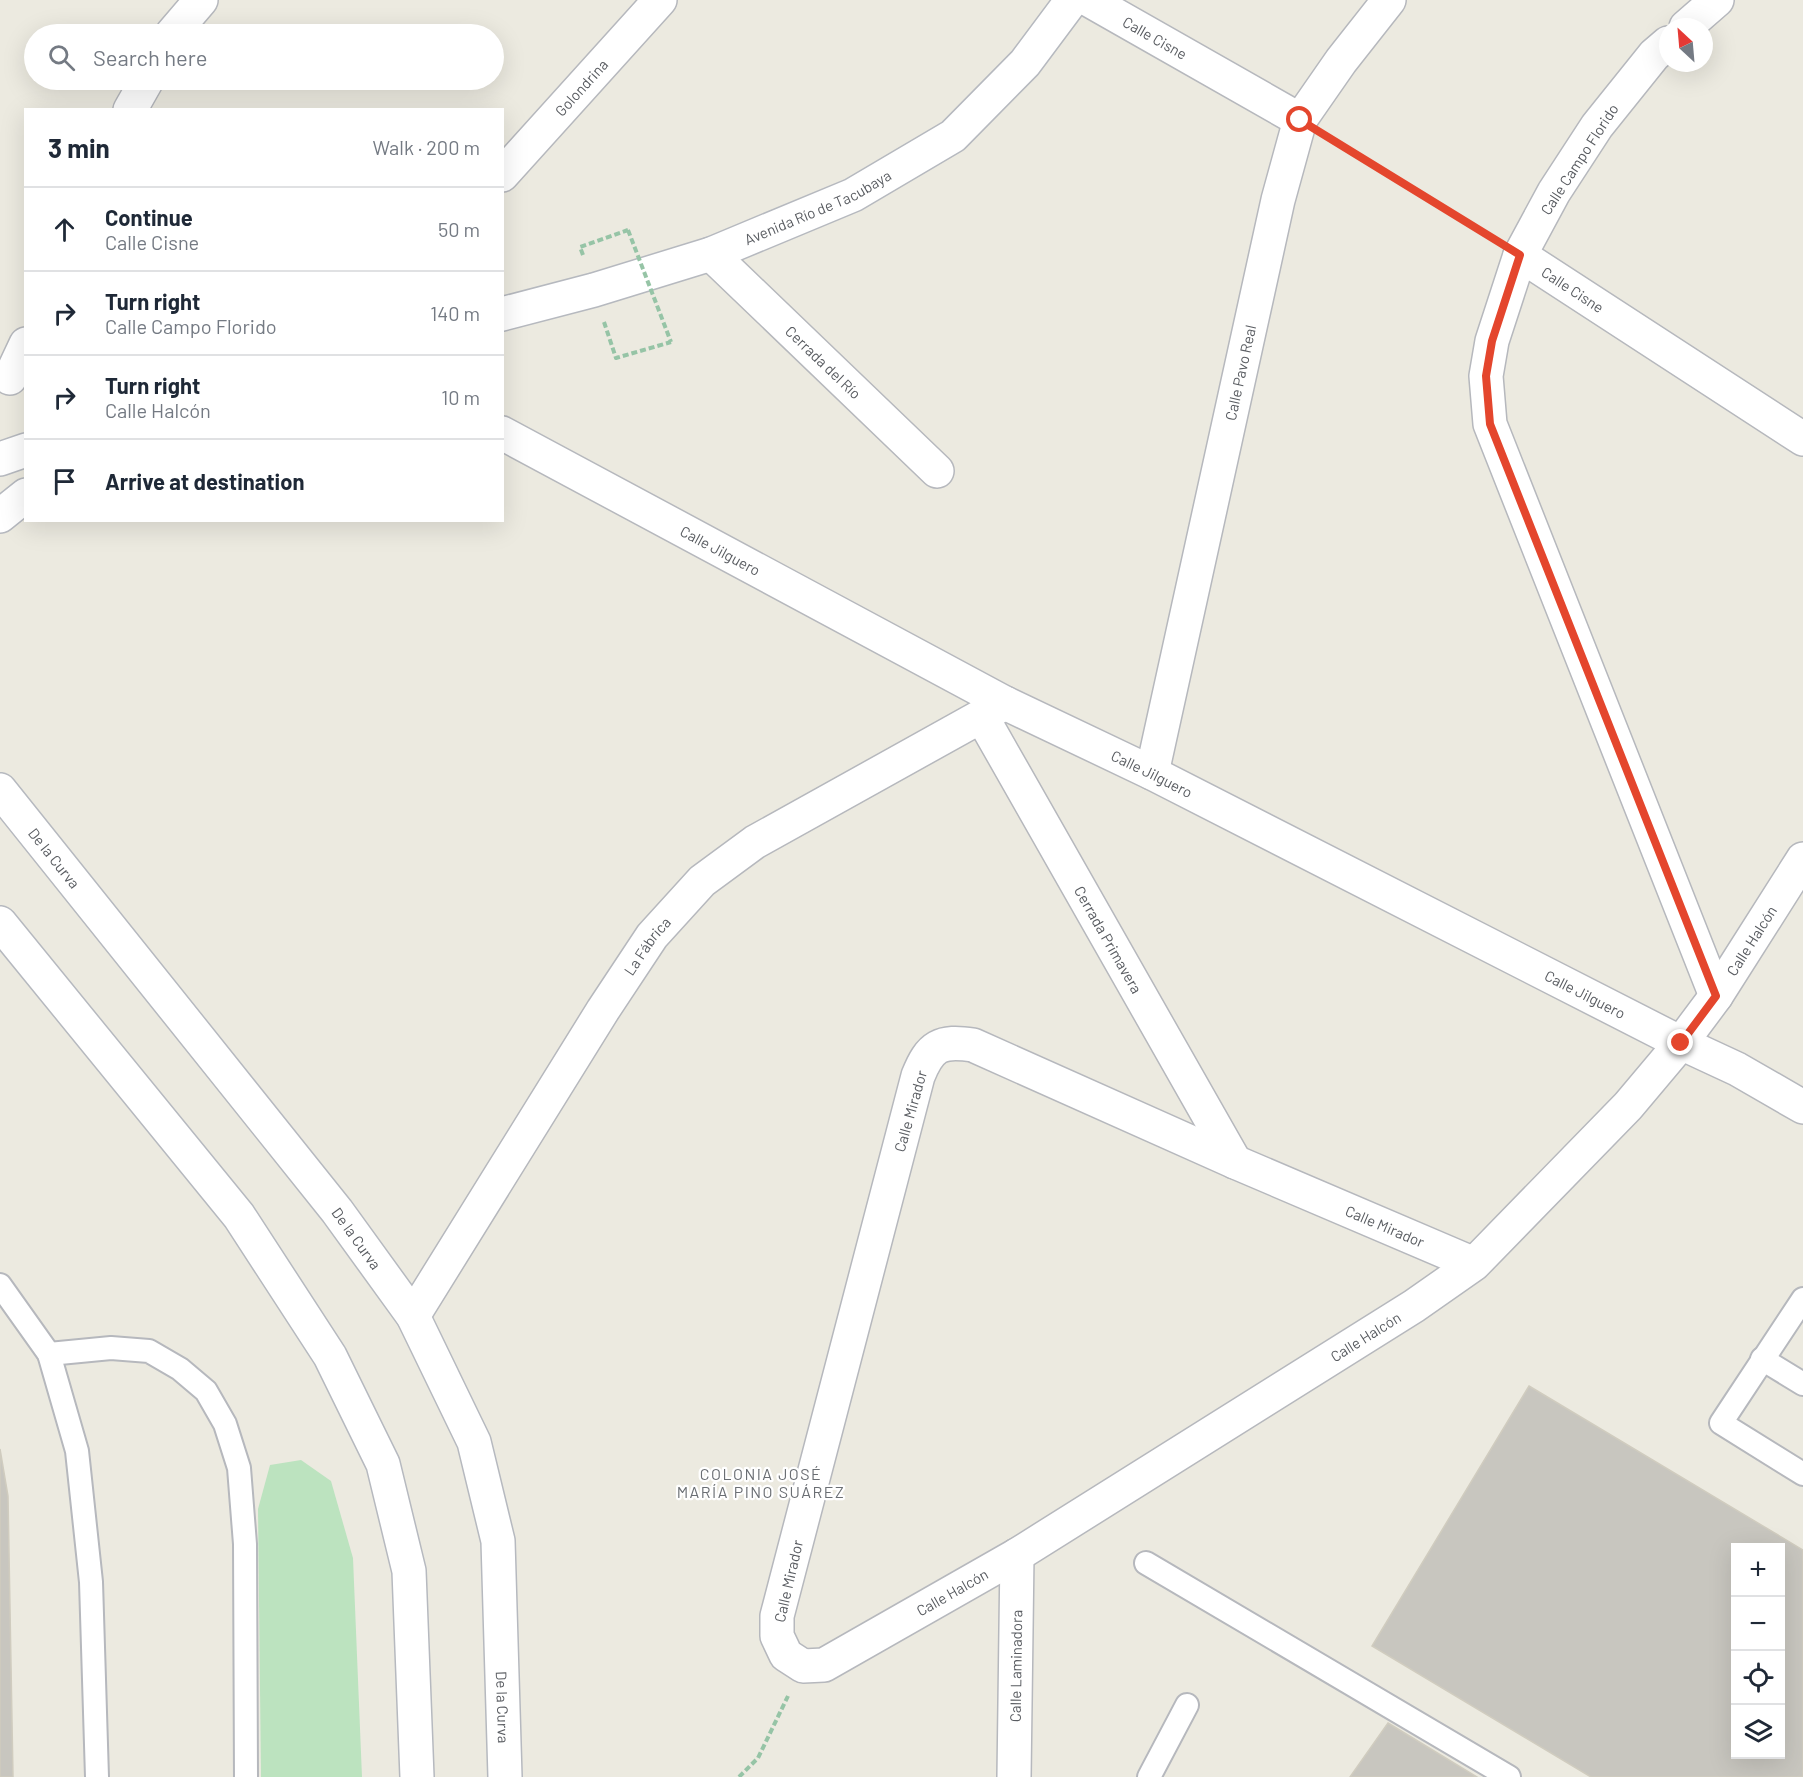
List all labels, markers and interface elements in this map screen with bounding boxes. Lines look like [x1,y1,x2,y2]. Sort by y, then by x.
street label: Calle Cisne [1120,12,1190,63]
north arrow [1659,18,1713,72]
search box [24,24,504,90]
icon: search [45,41,78,74]
text: Search here [93,44,207,70]
street label: Golondrina [551,55,611,120]
street label: Calle Campo Florido [1536,100,1622,218]
route start [1286,106,1312,132]
text: 3 min [48,132,110,163]
text: Walk · 200 m [372,135,480,159]
street label: Avenida Río de Tacubaya [742,166,894,248]
text: Continue [105,204,193,230]
icon: ahead [48,213,81,246]
text: 50 m [438,217,480,241]
text: Calle Cisne [105,230,199,254]
street label: Calle Cisne [1538,263,1607,316]
text: Turn right [105,288,200,314]
icon: right [48,297,81,330]
text: 140 m [430,301,480,325]
text: Calle Campo Florido [105,314,277,338]
street label: Cerrada del Río [782,322,865,402]
street label: Calle Pavo Real [1221,323,1259,422]
text: Turn right [105,372,200,398]
icon: right [48,381,81,414]
text: 10 m [441,385,480,409]
text: Calle Halcón [105,398,211,422]
icon: arrive [48,465,81,498]
text: Arrive at destination [105,468,304,494]
street label: Calle Jilguero [677,522,764,579]
street label: Calle Jilguero [1109,746,1196,801]
street label: De la Curva [25,824,84,892]
street label: Cerrada Primavera [1071,883,1146,996]
street label: Calle Halcón [1722,902,1780,979]
street label: La Fábrica [620,913,674,978]
street label: Calle Jilguero [1542,966,1629,1022]
route end [1667,1029,1693,1055]
street label: Calle Mirador [890,1068,930,1154]
street label: Calle Mirador [1343,1201,1428,1251]
street label: De la Curva [328,1204,385,1273]
street label: Calle Halcón [1327,1308,1404,1365]
district label: COLONIA JOSÉ MARÍA PINO SUÁREZ [677,1464,845,1501]
street label: Calle Mirador [770,1538,806,1624]
map controls [1731,1543,1785,1759]
button: + [1731,1543,1785,1597]
street label: Calle Halcón [913,1565,991,1619]
button: − [1731,1597,1785,1651]
street label: Calle Laminadora [1006,1610,1025,1722]
button: locate [1731,1651,1785,1705]
street label: De la Curva [493,1671,513,1743]
button: layers [1731,1705,1785,1759]

